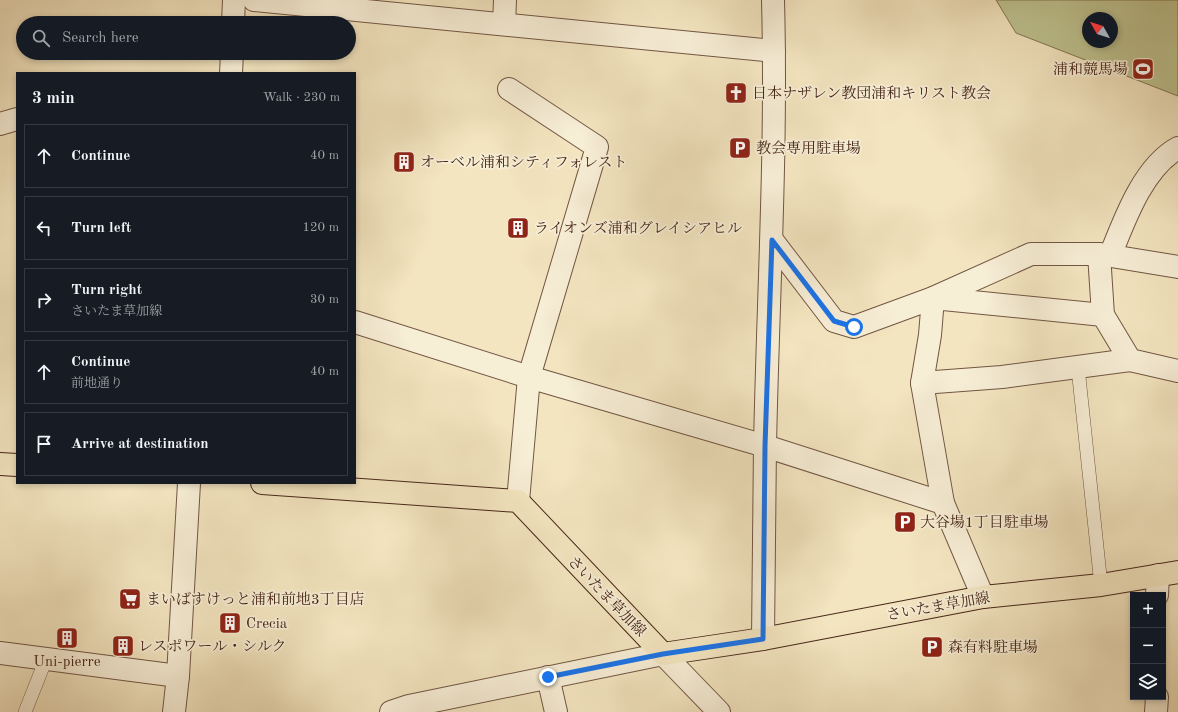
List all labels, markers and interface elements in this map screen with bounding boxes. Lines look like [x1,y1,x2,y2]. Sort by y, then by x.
north arrow [1082,12,1118,48]
search box [16,16,356,60]
icon: search [30,27,52,49]
text: Search here [62,31,139,46]
sports icon: 浦和競馬場 [1130,56,1156,82]
place label: 浦和競馬場 [1053,61,1128,78]
church icon: 日本ナザレン教団浦和キリスト教会 [723,80,749,106]
place label: 日本ナザレン教団浦和キリスト教会 [752,85,991,102]
text: 3 min [32,90,75,107]
text: Walk · 230 m [263,91,340,104]
parking icon: 教会専用駐車場 [727,135,753,161]
place label: 教会専用駐車場 [756,140,861,157]
icon: ahead [33,145,55,167]
text: Continue [71,149,130,164]
text: 40 m [310,149,339,162]
building icon: オーベル浦和シティフォレスト [391,149,417,175]
place label: オーベル浦和シティフォレスト [420,154,628,171]
building icon: ライオンズ浦和グレイシアヒル [505,215,531,241]
icon: left [33,217,55,239]
place label: ライオンズ浦和グレイシアヒル [534,220,742,237]
text: Turn left [71,221,131,236]
text: 120 m [302,221,339,234]
text: Turn right [71,283,142,298]
icon: right [33,289,55,311]
text: 30 m [310,293,339,306]
text: さいたま草加線 [71,305,162,318]
route start [845,318,863,336]
text: Continue [71,355,130,370]
icon: ahead [33,361,55,383]
text: 40 m [310,365,339,378]
text: 前地通り [71,377,123,390]
icon: arrive [33,433,55,455]
text: Arrive at destination [71,437,209,452]
parking icon: 大谷場1丁目駐車場 [892,509,918,535]
place label: 大谷場1丁目駐車場 [920,514,1049,531]
street label: さいたま草加線 [564,553,649,640]
supermarket icon: まいばすけっと浦和前地3丁目店 [117,586,143,612]
street label: さいたま草加線 [885,589,991,624]
place label: まいばすけっと浦和前地3丁目店 [146,591,365,608]
map controls [1130,592,1166,700]
button: + [1130,592,1166,628]
building icon: Crecia [217,610,243,636]
place label: Crecia [246,617,288,632]
building icon: Uni-pierre [54,625,80,651]
button: − [1130,628,1166,664]
building icon: レスポワール・シルク [110,633,136,659]
parking icon: 森有料駐車場 [919,634,945,660]
place label: レスポワール・シルク [138,639,287,655]
place label: 森有料駐車場 [948,639,1038,656]
place label: Uni-pierre [33,655,101,670]
button: layers [1130,664,1166,700]
route end [539,668,557,686]

